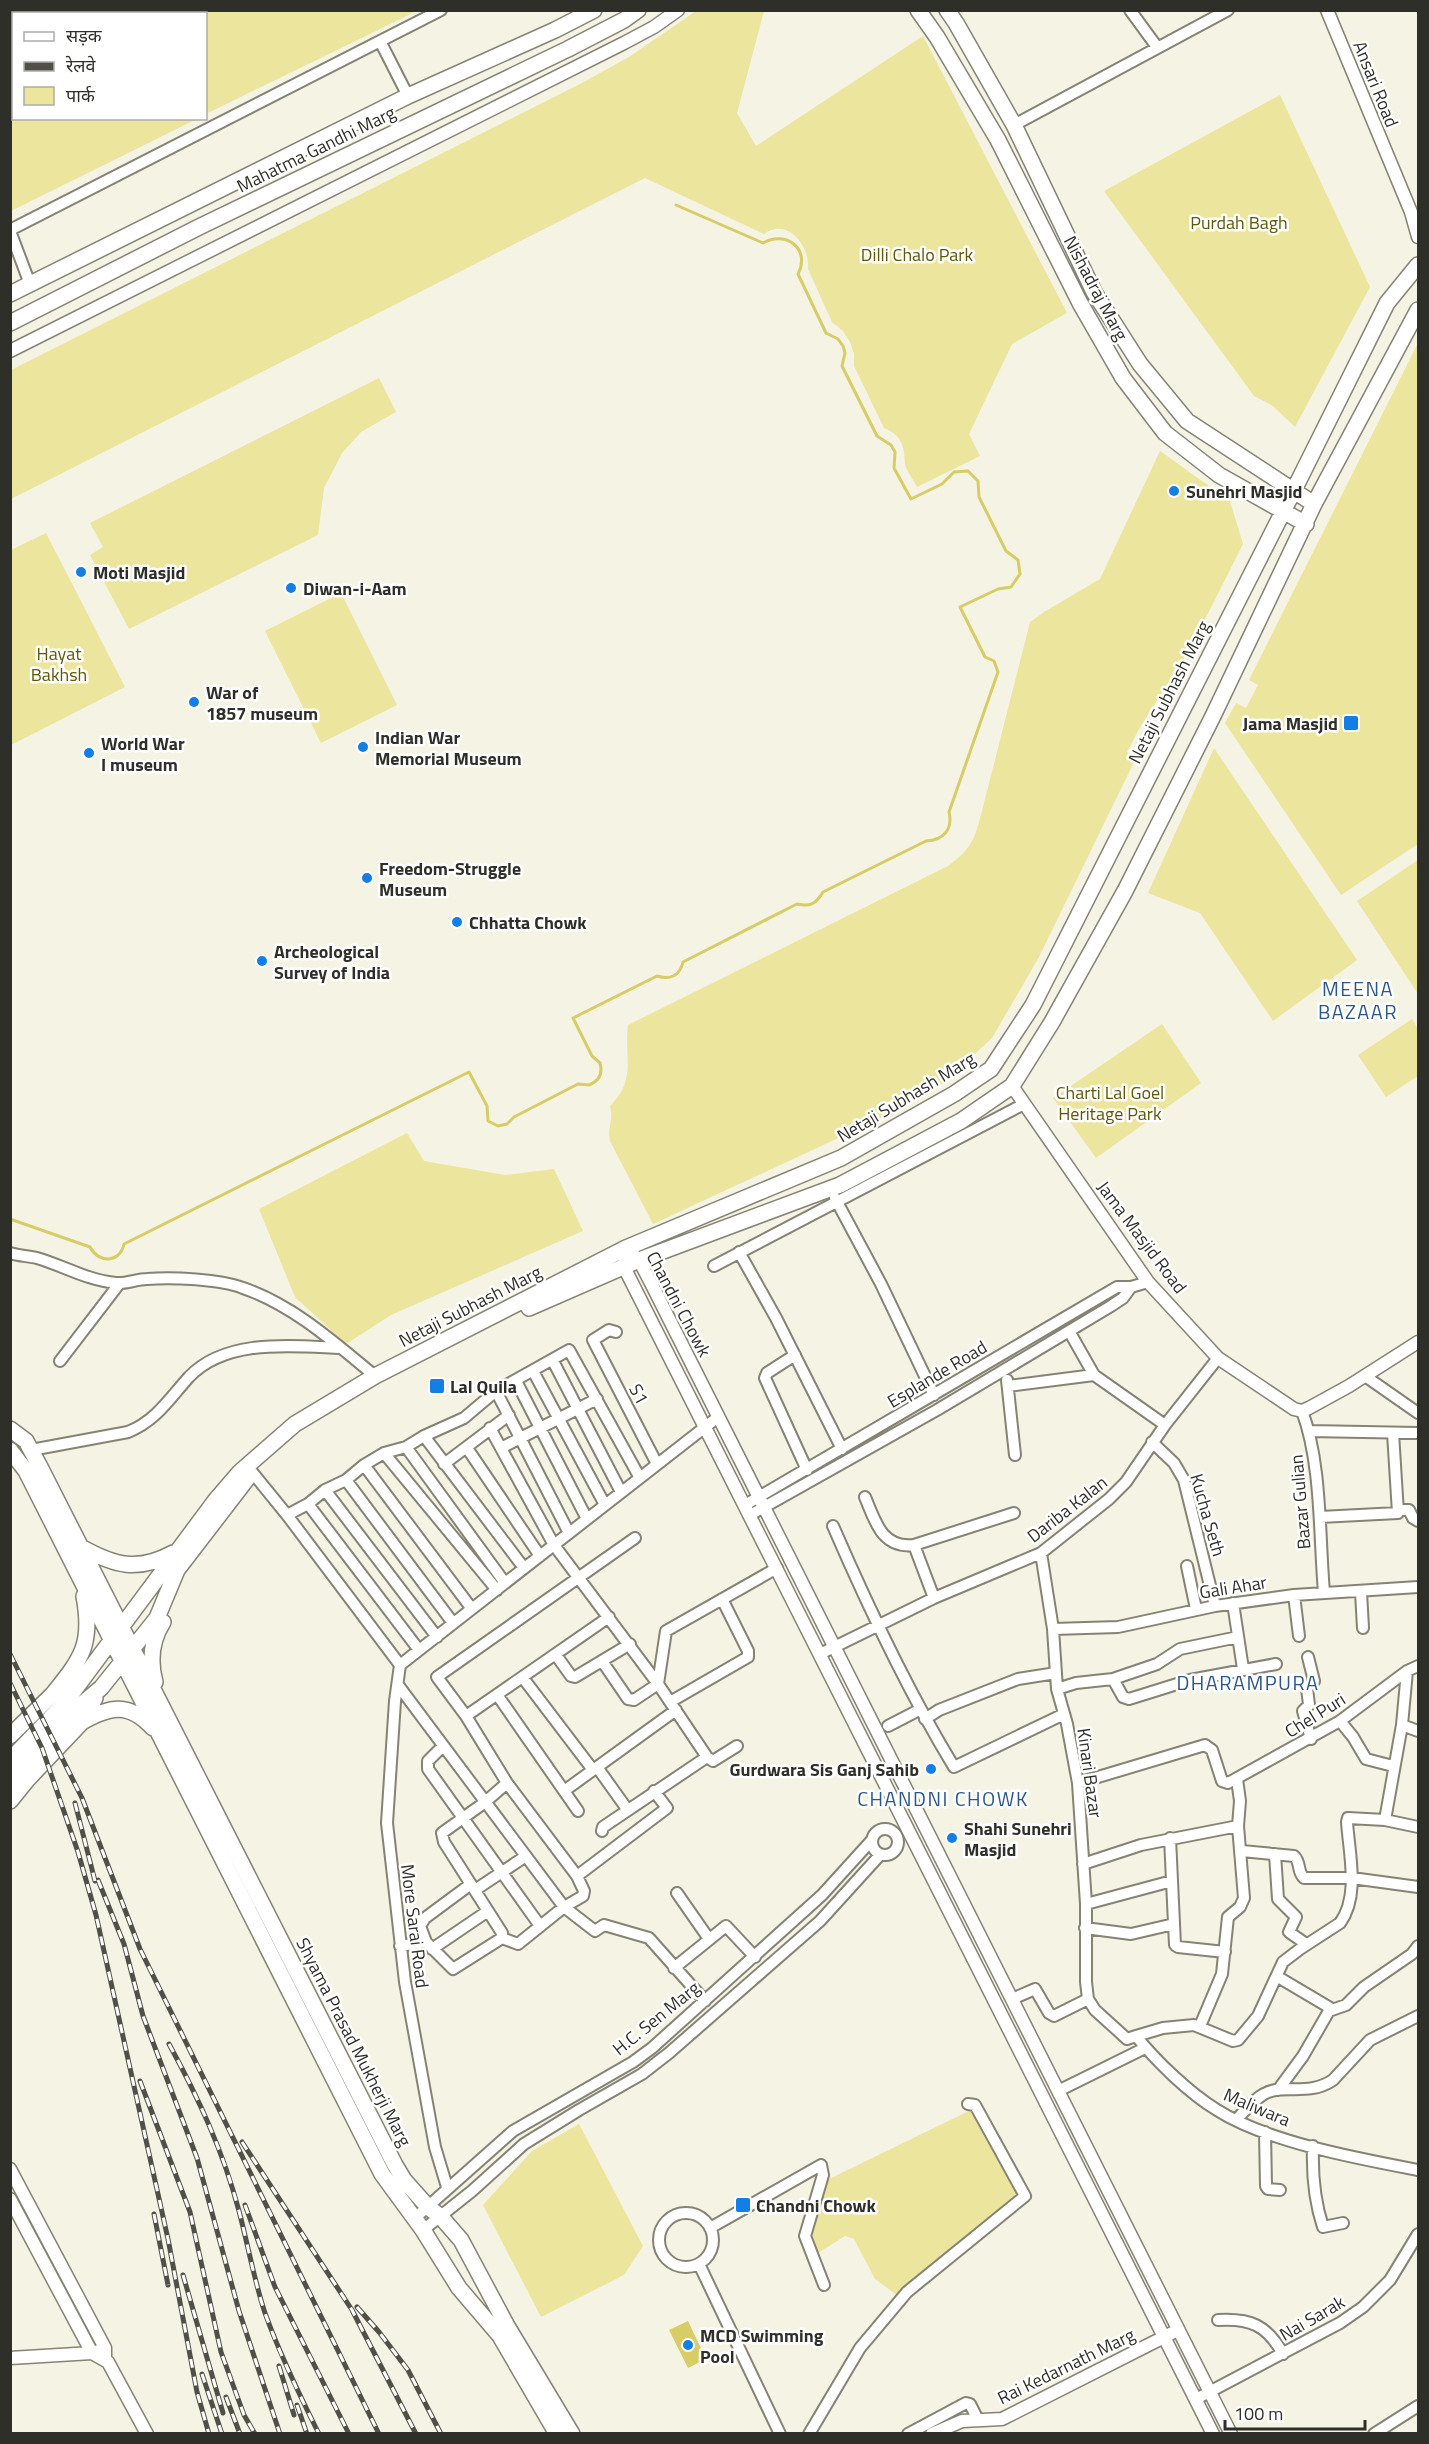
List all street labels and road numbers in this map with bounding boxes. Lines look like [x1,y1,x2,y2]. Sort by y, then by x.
street label: Ansari Road [1346,37,1406,131]
street label: Mahatma Gandhi Marg [232,99,400,199]
street label: Nishadraj Marg [1057,231,1135,345]
street label: Netaji Subhash Marg [1121,616,1217,768]
street label: Netaji Subhash Marg [832,1045,980,1149]
street label: Jama Masjid Road [1091,1175,1193,1299]
street label: Chandni Chowk [640,1246,718,1362]
street label: Netaji Subhash Marg [394,1258,546,1354]
street label: Esplande Road [882,1334,992,1414]
street label: S1 [622,1379,656,1409]
street label: Bazar Gulian [1282,1454,1318,1550]
street label: Dariba Kalan [1021,1469,1113,1549]
street label: Kucha Seth [1183,1471,1233,1559]
street label: Gali Ahar [1197,1568,1269,1606]
street label: Chel Puri [1279,1686,1351,1744]
street label: Kinari Bazar [1070,1726,1110,1820]
street label: More Sarai Road [394,1863,436,1989]
street label: Shyama Prasad Mukherji Marg [289,1933,419,2151]
street label: H.C. Sen Marg [607,1974,705,2062]
street label: Maliwara [1219,2081,1295,2133]
street label: Nai Sarak [1274,2288,1350,2348]
street label: Rai Kedarnath Marg [993,2321,1139,2411]

